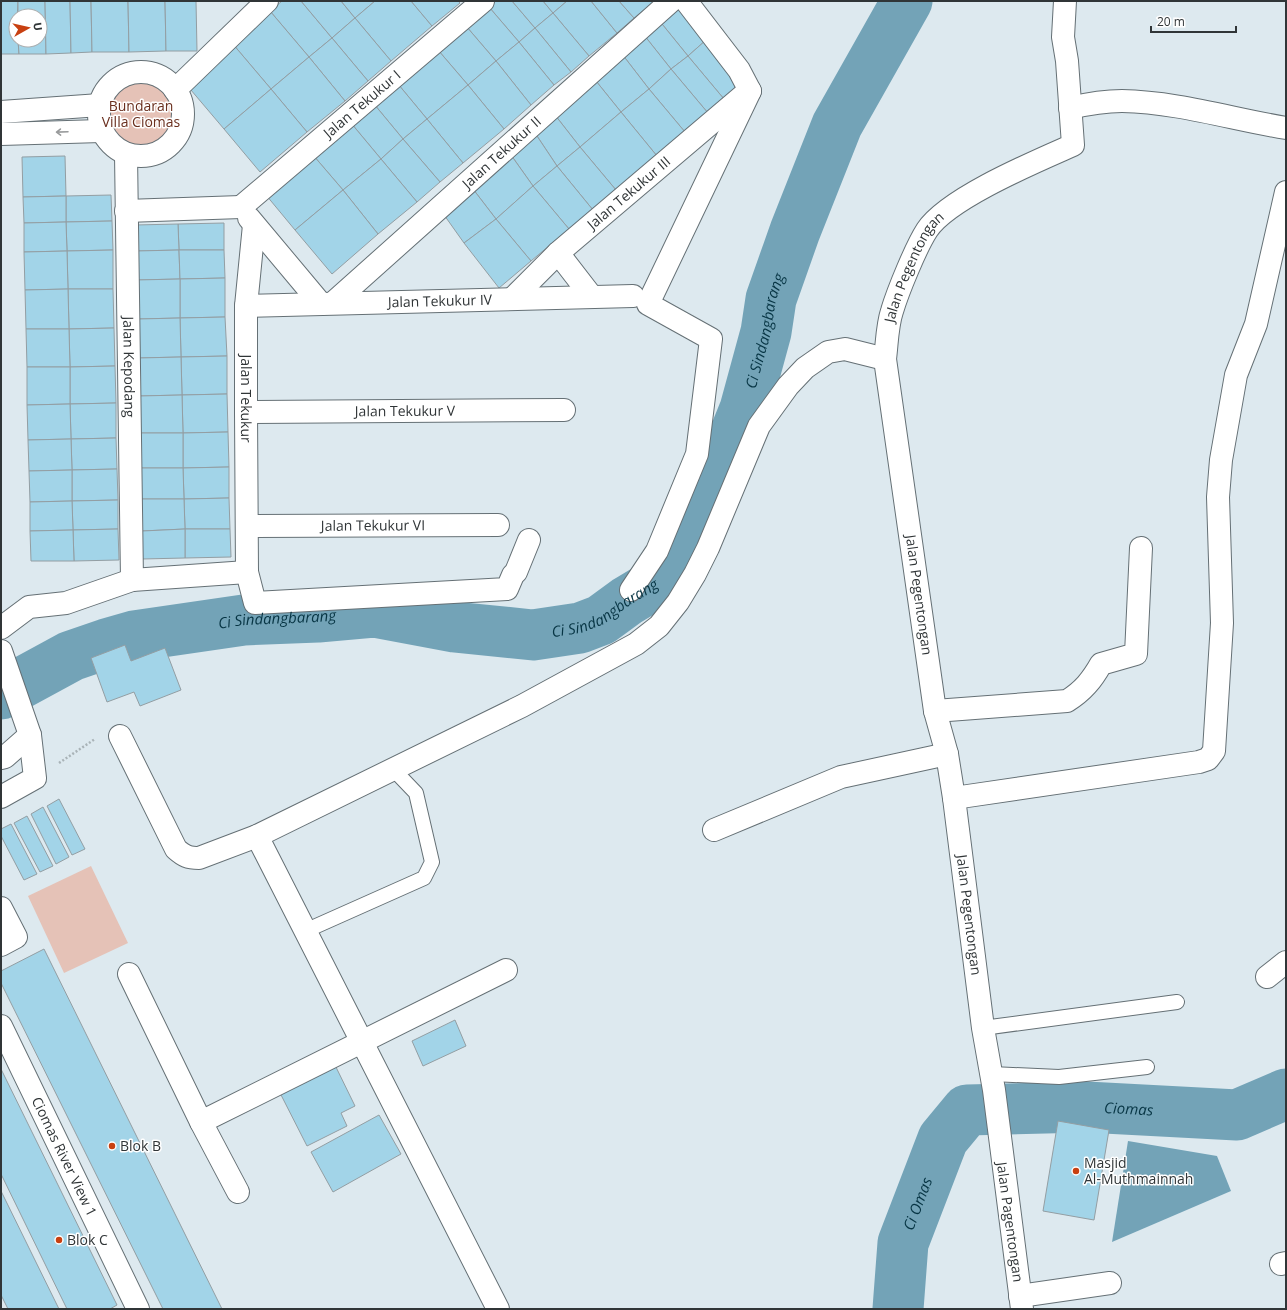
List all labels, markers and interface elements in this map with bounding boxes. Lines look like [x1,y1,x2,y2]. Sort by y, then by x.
north arrow [8,8,48,48]
scale bar [1151,8,1236,34]
text: 20 m [1157,13,1185,30]
text: U [30,21,46,32]
street label: Jalan Tekukur I [318,65,404,143]
park label: Bundaran Villa Ciomas [102,96,181,131]
street label: Jalan Tekukur II [456,112,545,194]
one-way arrow [56,128,69,136]
street label: Jalan Tekukur III [581,152,674,235]
street label: Jalan Pegentongan [879,207,948,326]
water label: Ci Sindangbarang [740,269,789,391]
street label: Jalan Tekukur IV [386,290,493,311]
street label: Jalan Kepodang [119,314,140,418]
street label: Jalan Tekukur [237,352,256,443]
street label: Jalan Tekukur V [353,401,456,420]
street label: Jalan Tekukur VI [319,515,425,535]
street label: Jalan Pegentongan [901,532,937,656]
water label: Ci Sindangbarang [550,573,663,641]
water label: Ci Sindangbarang [217,604,338,633]
street label: Jalan Pegentongan [952,852,986,976]
street label: Ciomas River View 1 [28,1093,102,1219]
water label: Ciomas [1104,1097,1154,1120]
place label: Blok B [120,1136,161,1155]
marker: Blok B [107,1141,117,1151]
place label: Masjid Al-Muthmainnah [1084,1153,1193,1188]
street label: Jalan Pagentongan [992,1159,1028,1283]
marker: Masjid Al-Muthmainnah [1071,1166,1081,1176]
water label: Ci Omas [898,1174,937,1233]
place label: Blok C [67,1230,108,1249]
marker: Blok C [54,1235,64,1245]

